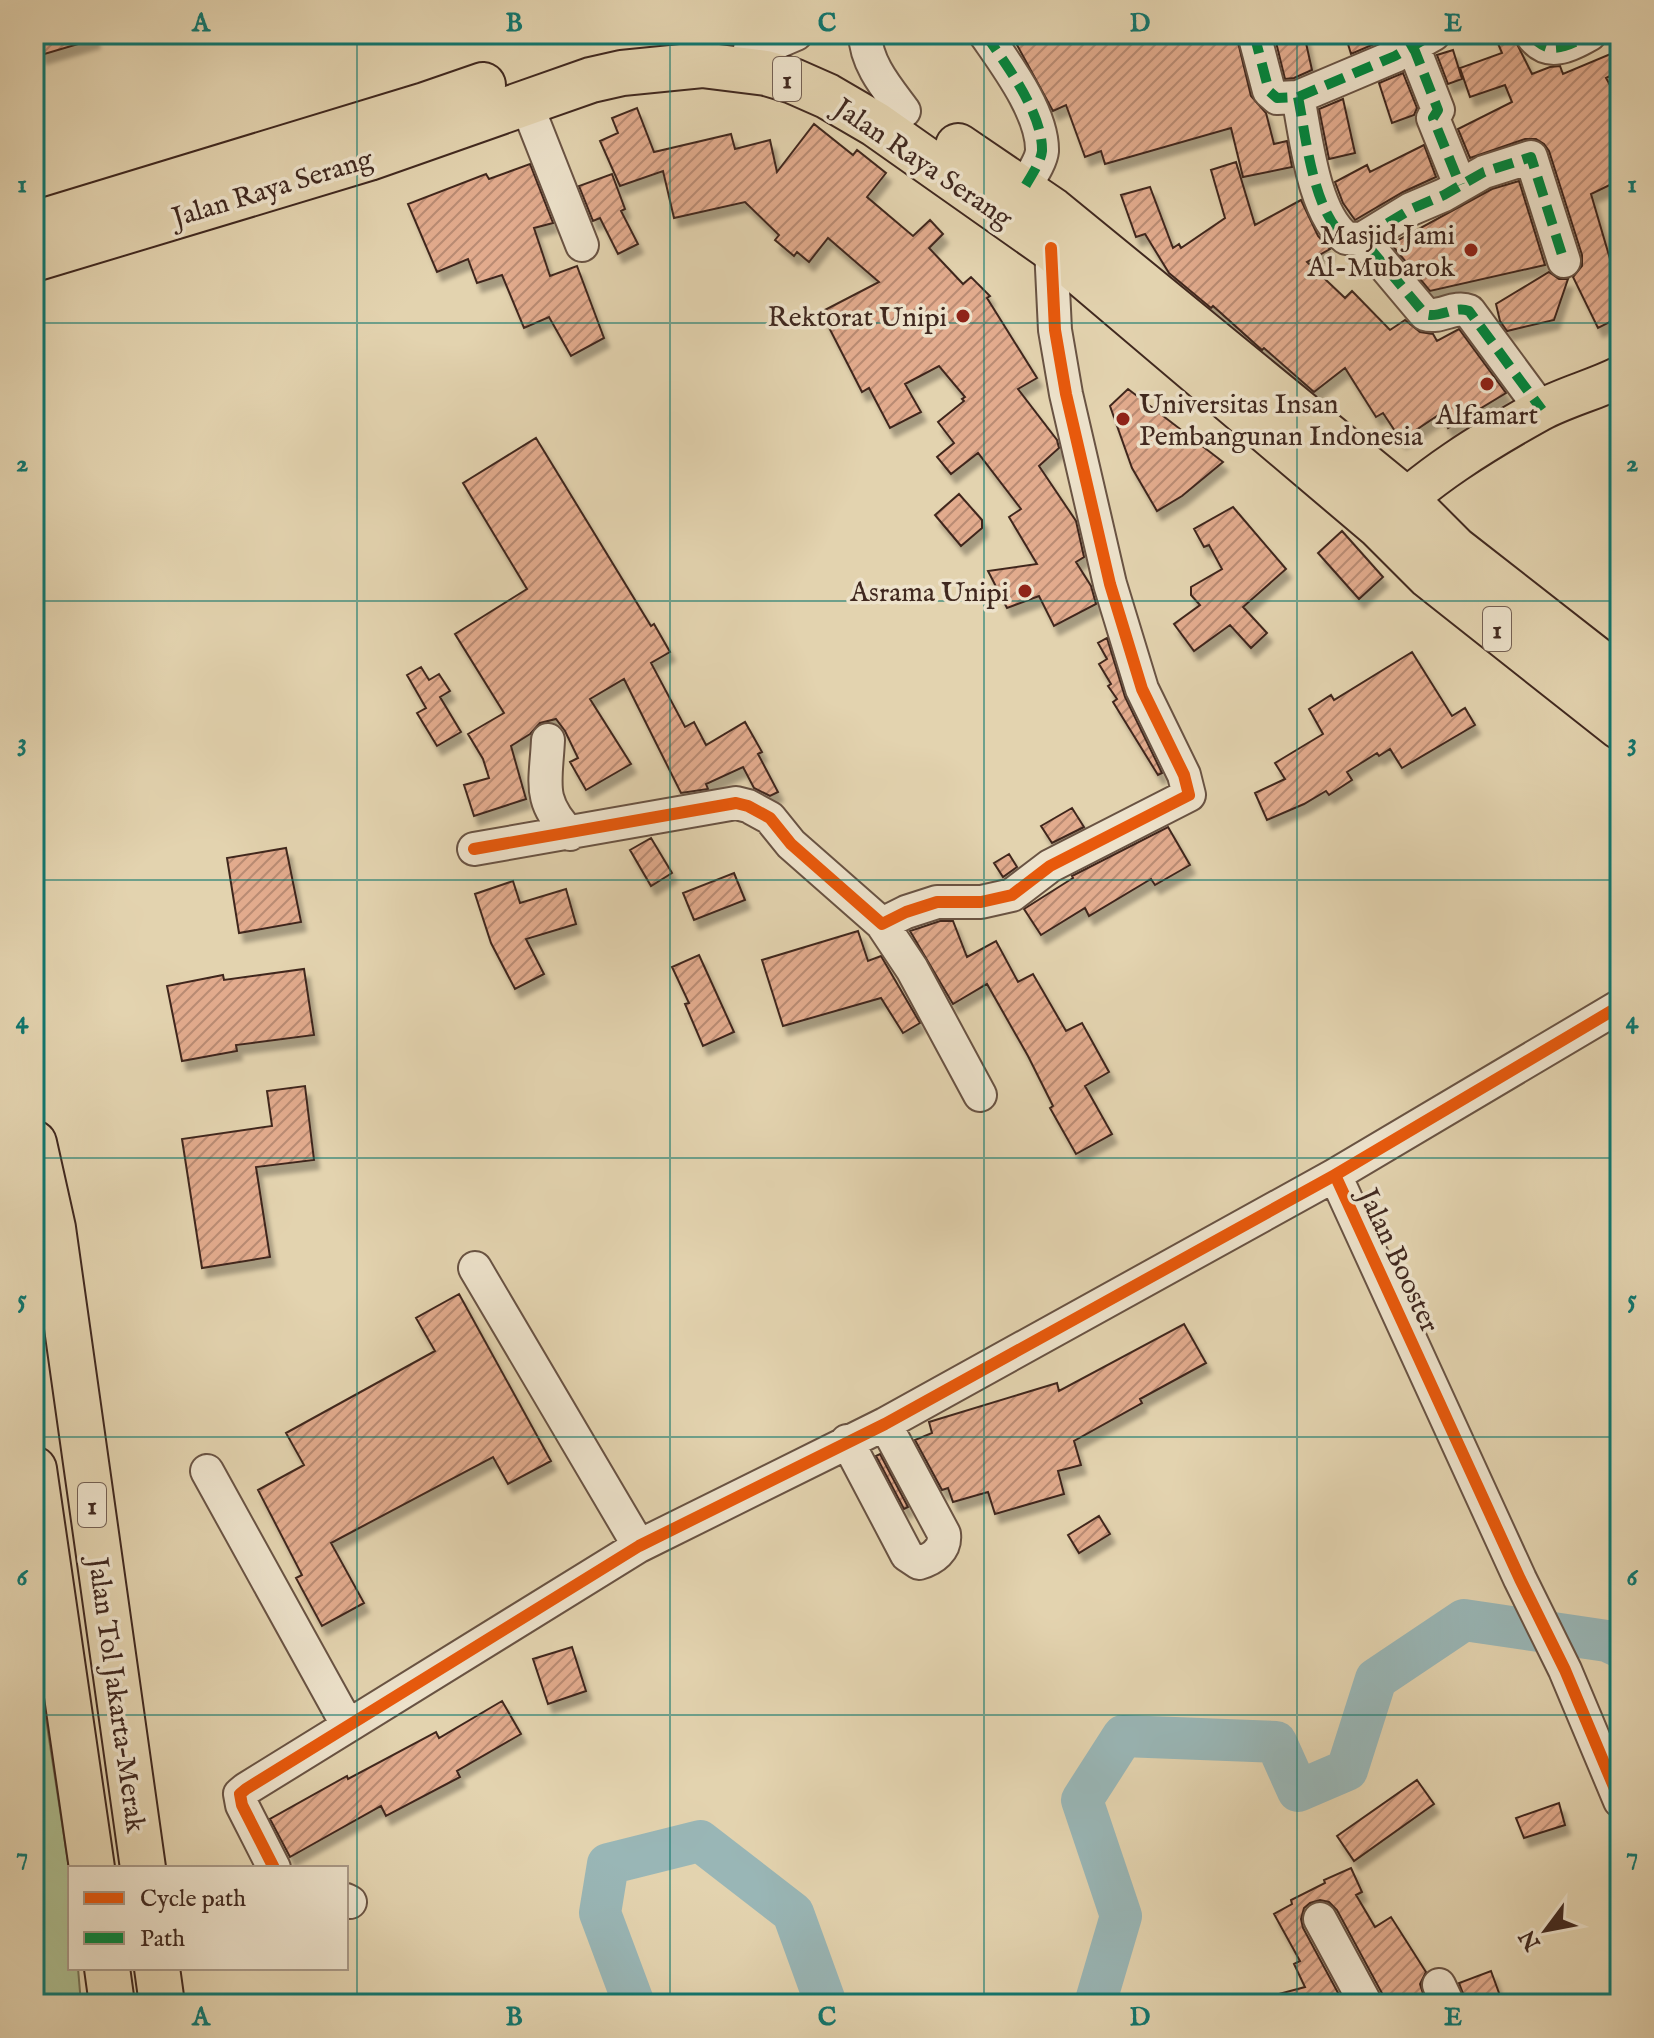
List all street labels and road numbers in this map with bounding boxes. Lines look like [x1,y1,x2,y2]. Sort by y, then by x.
road number: 1 [773,57,801,101]
street label: Jalan Raya Serang [824,90,1019,237]
street label: Jalan Raya Serang [165,142,378,237]
road number: 1 [1483,607,1511,651]
street label: Jalan Booster [1348,1181,1446,1339]
road number: 1 [78,1483,106,1527]
street label: Jalan Tol Jakarta–Merak [78,1552,152,1836]

